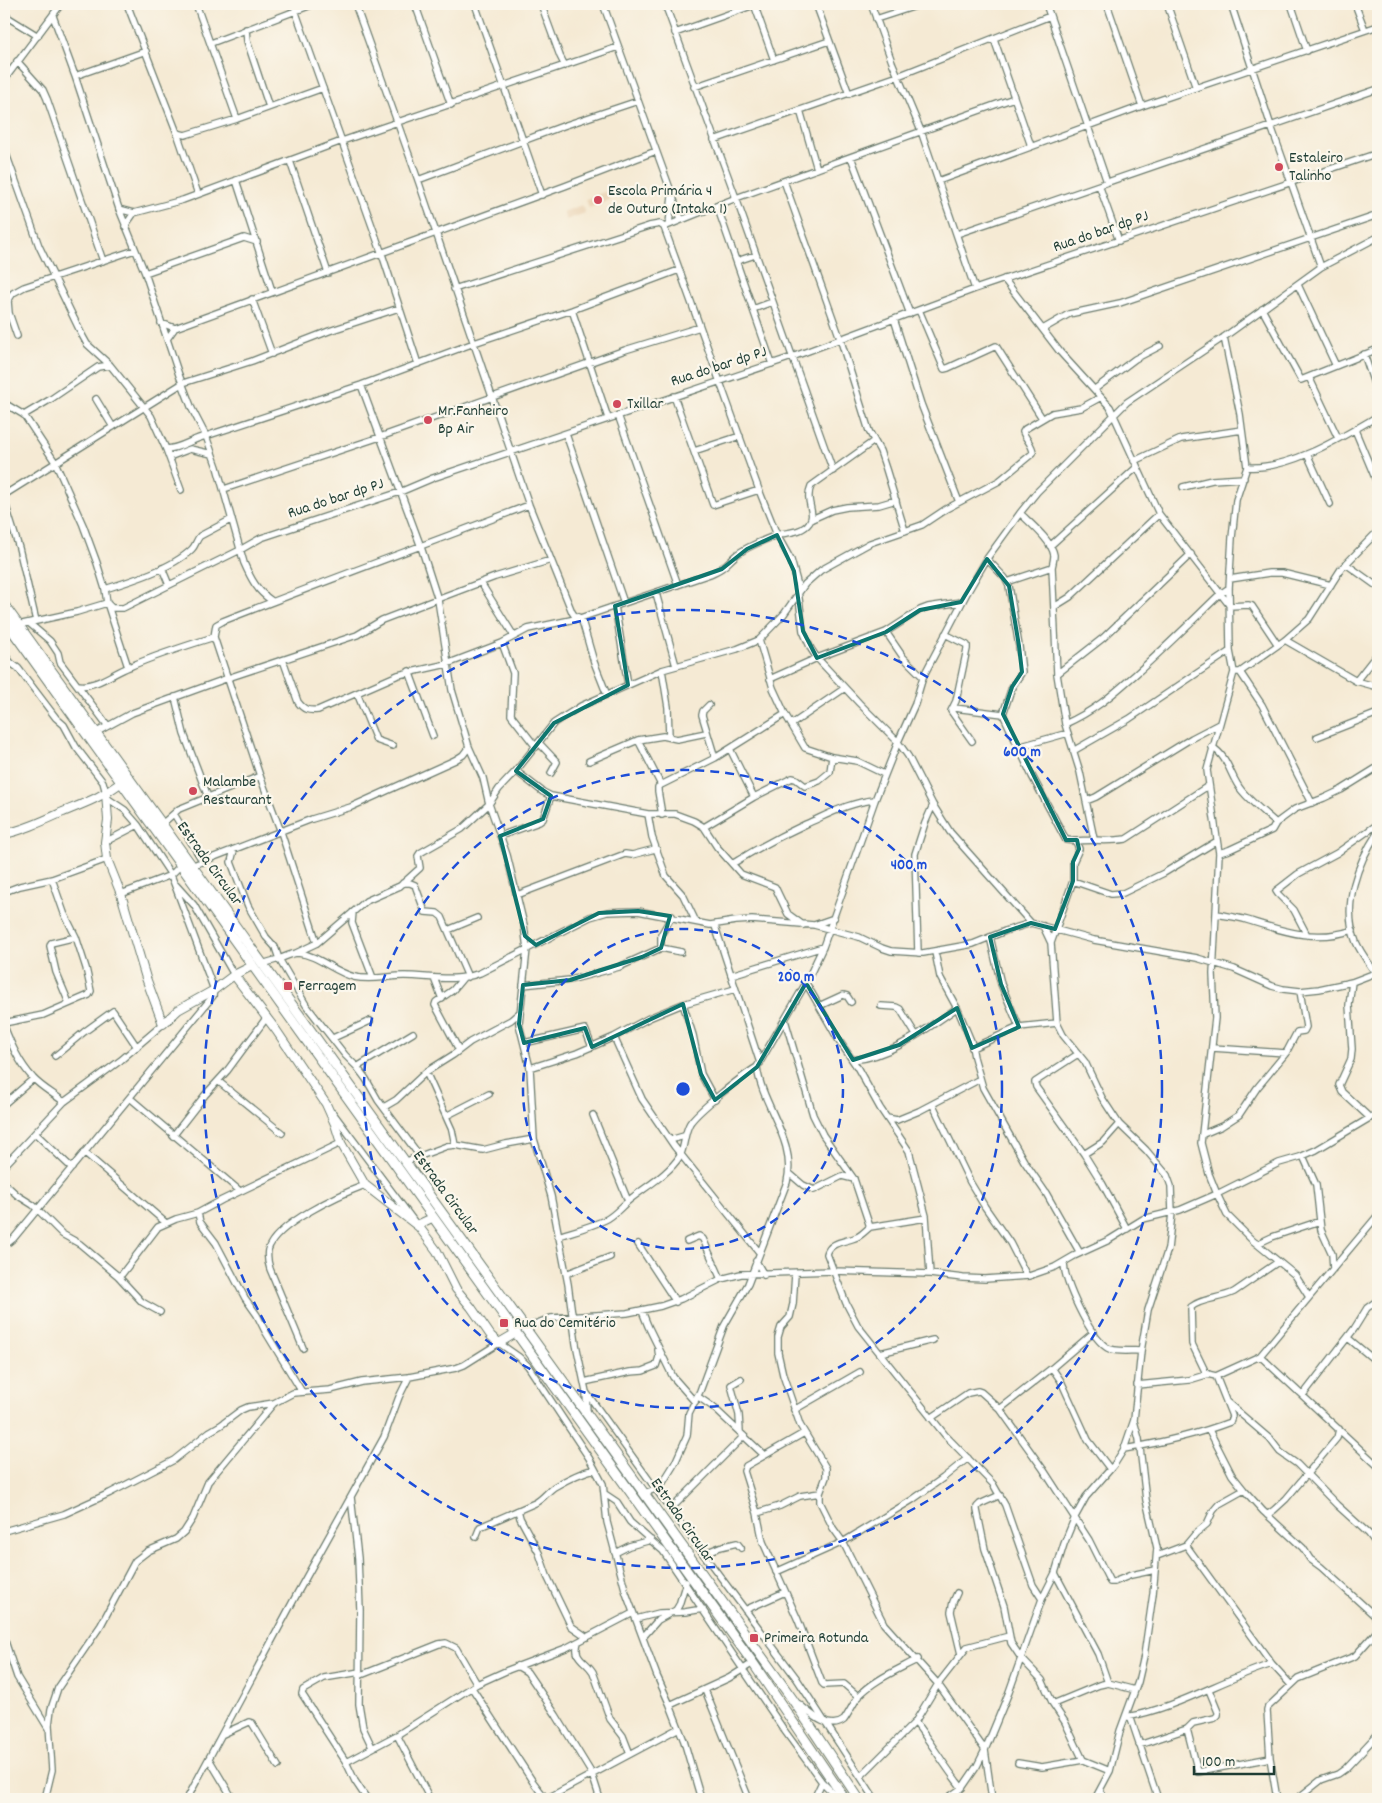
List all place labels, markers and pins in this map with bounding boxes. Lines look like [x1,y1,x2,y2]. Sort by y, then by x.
place label: Estaleiro Talinho [1289,147,1343,188]
marker: Estaleiro Talinho [1273,161,1285,173]
place label: Escola Primária 4 de Outuro (Intaka 1) [608,180,727,221]
marker: Escola Primária 4 de Outuro (Intaka 1) [592,194,604,206]
place label: Txillar [627,393,663,416]
marker: Txillar [611,398,623,410]
place label: Mr.Fanheiro Bp Air [438,400,508,441]
marker: Mr.Fanheiro Bp Air [422,414,434,426]
place label: Malambe Restaurant [203,771,272,812]
marker: Malambe Restaurant [187,785,199,797]
place label: Ferragem [298,975,357,998]
marker: Ferragem [282,980,294,992]
centre of rings [674,1080,692,1098]
place label: Rua do Cemitério [514,1312,616,1335]
marker: Rua do Cemitério [498,1317,510,1329]
place label: Primeira Rotunda [764,1627,869,1650]
marker: Primeira Rotunda [748,1632,760,1644]

